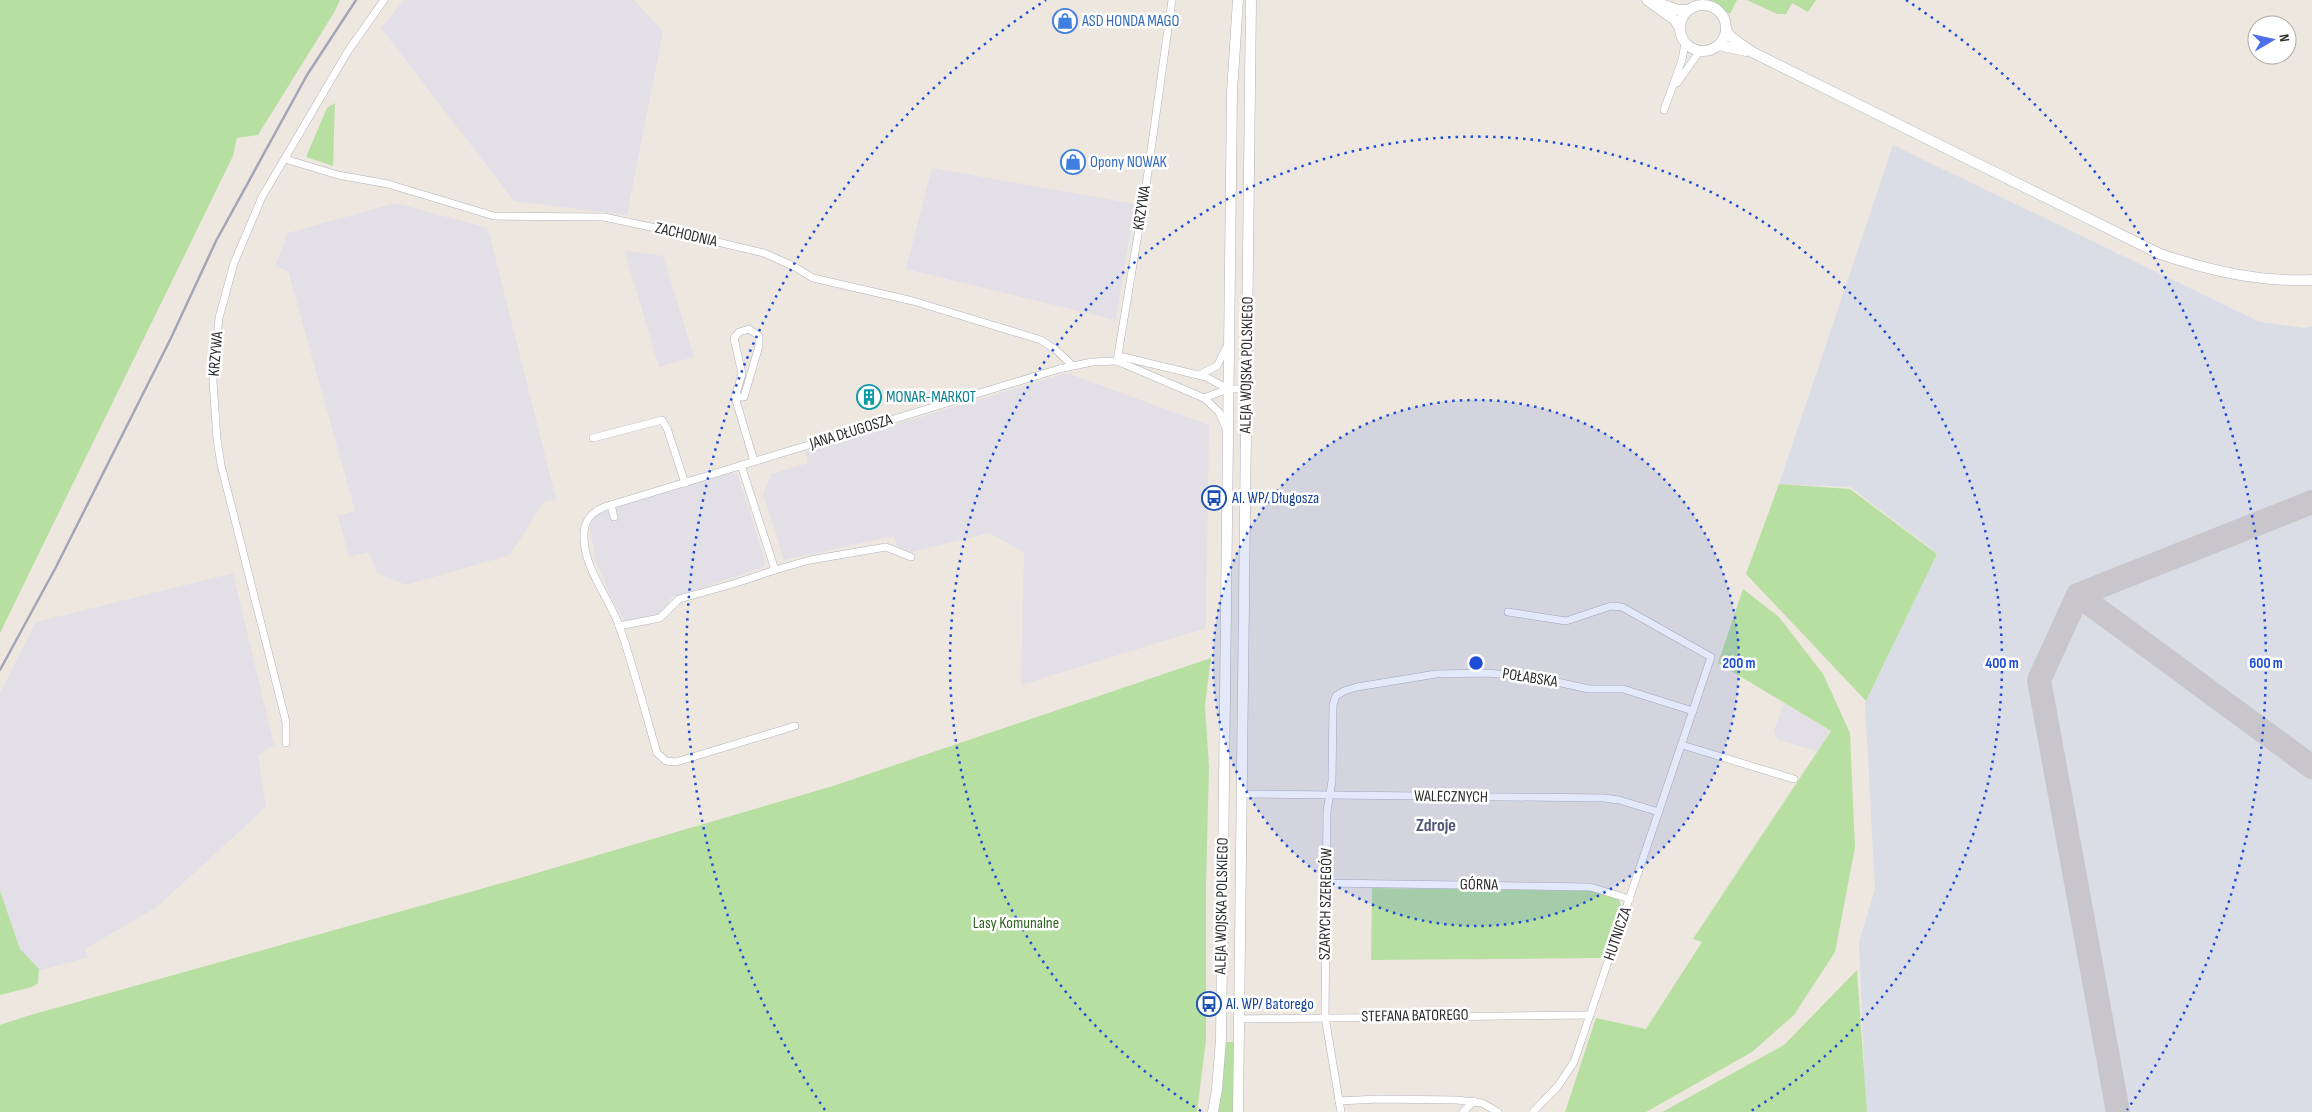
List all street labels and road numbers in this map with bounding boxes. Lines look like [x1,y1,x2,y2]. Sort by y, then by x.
street label: KRZYWA [1129,184,1155,232]
street label: ZACHODNIA [653,219,719,251]
street label: ALEJA WOJSKA POLSKIEGO [1236,296,1258,435]
street label: KRZYWA [205,331,227,377]
street label: JANA DŁUGOSZA [806,410,895,454]
street label: POŁABSKA [1501,664,1559,692]
street label: WALECZNYCH [1414,787,1488,807]
street label: ALEJA WOJSKA POLSKIEGO [1211,837,1233,976]
street label: SZARYCH SZEREGÓW [1316,847,1336,960]
street label: GÓRNA [1460,875,1498,895]
street label: HUTNICZA [1600,905,1636,963]
street label: STEFANA BATOREGO [1361,1006,1469,1026]

